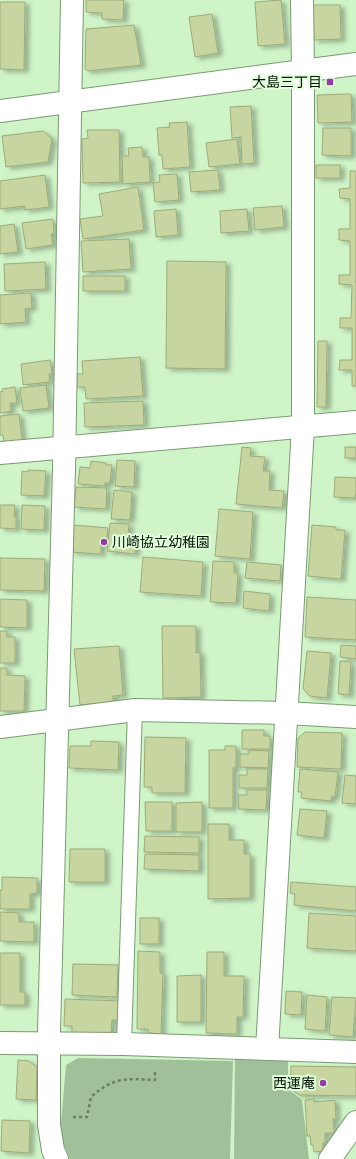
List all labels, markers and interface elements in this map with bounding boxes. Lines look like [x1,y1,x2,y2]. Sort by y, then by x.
place label: 大島三丁目 [252,74,322,91]
marker: 大島三丁目 [325,77,335,87]
place label: 川崎協立幼稚園 [112,534,210,551]
marker: 川崎協立幼稚園 [99,537,109,547]
place label: 西運庵 [273,1075,315,1092]
marker: 西運庵 [318,1078,328,1088]

